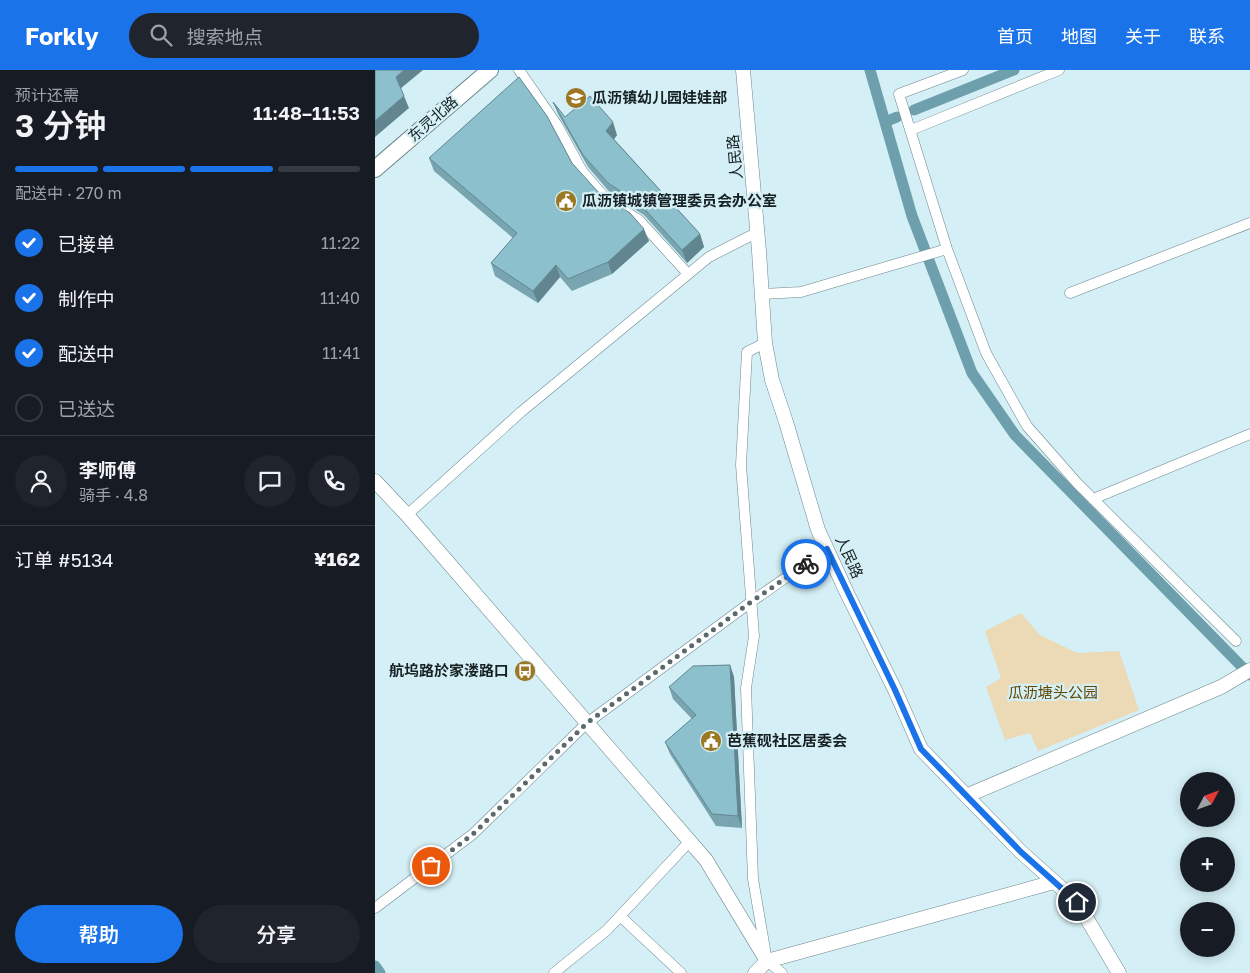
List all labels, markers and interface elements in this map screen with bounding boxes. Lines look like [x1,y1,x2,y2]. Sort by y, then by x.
search box [129,13,479,58]
text: Forkly [25,21,99,50]
icon: search [147,21,175,49]
text: 搜索地点 [187,25,263,48]
text: 首页 [997,25,1033,47]
text: 地图 [1061,25,1097,47]
text: 关于 [1125,25,1161,47]
text: 联系 [1189,25,1225,47]
text: 预计还需 [15,85,79,105]
school or university icon: 瓜沥镇幼儿园娃娃部 [564,86,588,110]
place label: 瓜沥镇幼儿园娃娃部 [592,88,727,106]
street label: 东灵北路 [404,92,461,145]
text: 11:48–11:53 [253,101,360,124]
text: 3 分钟 [15,106,106,144]
street label: 人民路 [723,134,745,180]
text: 配送中 · 270 m [15,183,122,203]
public building icon: 瓜沥镇城镇管理委员会办公室 [554,189,578,213]
place label: 瓜沥镇城镇管理委员会办公室 [582,191,777,209]
icon: check [15,229,43,257]
text: 已接单 [58,232,115,255]
text: 11:22 [321,233,360,253]
icon: check [15,284,43,312]
text: 制作中 [58,287,115,310]
text: 11:40 [320,288,360,308]
icon: check [15,339,43,367]
text: 配送中 [58,342,115,365]
text: 11:41 [322,343,360,363]
text: 已送达 [58,397,115,420]
button: person [15,455,67,507]
button: chat [244,455,296,507]
button: phone [308,455,360,507]
text: 李师傅 [79,458,136,481]
text: 骑手 · 4.8 [79,485,148,505]
street label: 人民路 [833,532,867,581]
courier [781,539,831,589]
text: ¥162 [314,547,360,570]
text: 订单 #5134 [15,548,114,571]
icon: bike [792,550,820,578]
bus stop icon: 航坞路於家溇路口 [513,659,537,683]
place label: 航坞路於家溇路口 [389,661,509,679]
park label: 瓜沥塘头公园 [1008,683,1098,701]
public building icon: 芭蕉砚社区居委会 [699,729,723,753]
place label: 芭蕉砚社区居委会 [727,731,847,749]
north arrow [1180,772,1235,828]
map controls [1180,772,1235,957]
button: + [1180,837,1235,892]
pin [410,845,452,887]
icon: bag [417,852,445,880]
pin [1056,881,1098,923]
icon: home [1063,888,1091,916]
button: − [1180,902,1235,957]
button: 帮助 [15,905,183,963]
button: 分享 [193,905,360,963]

